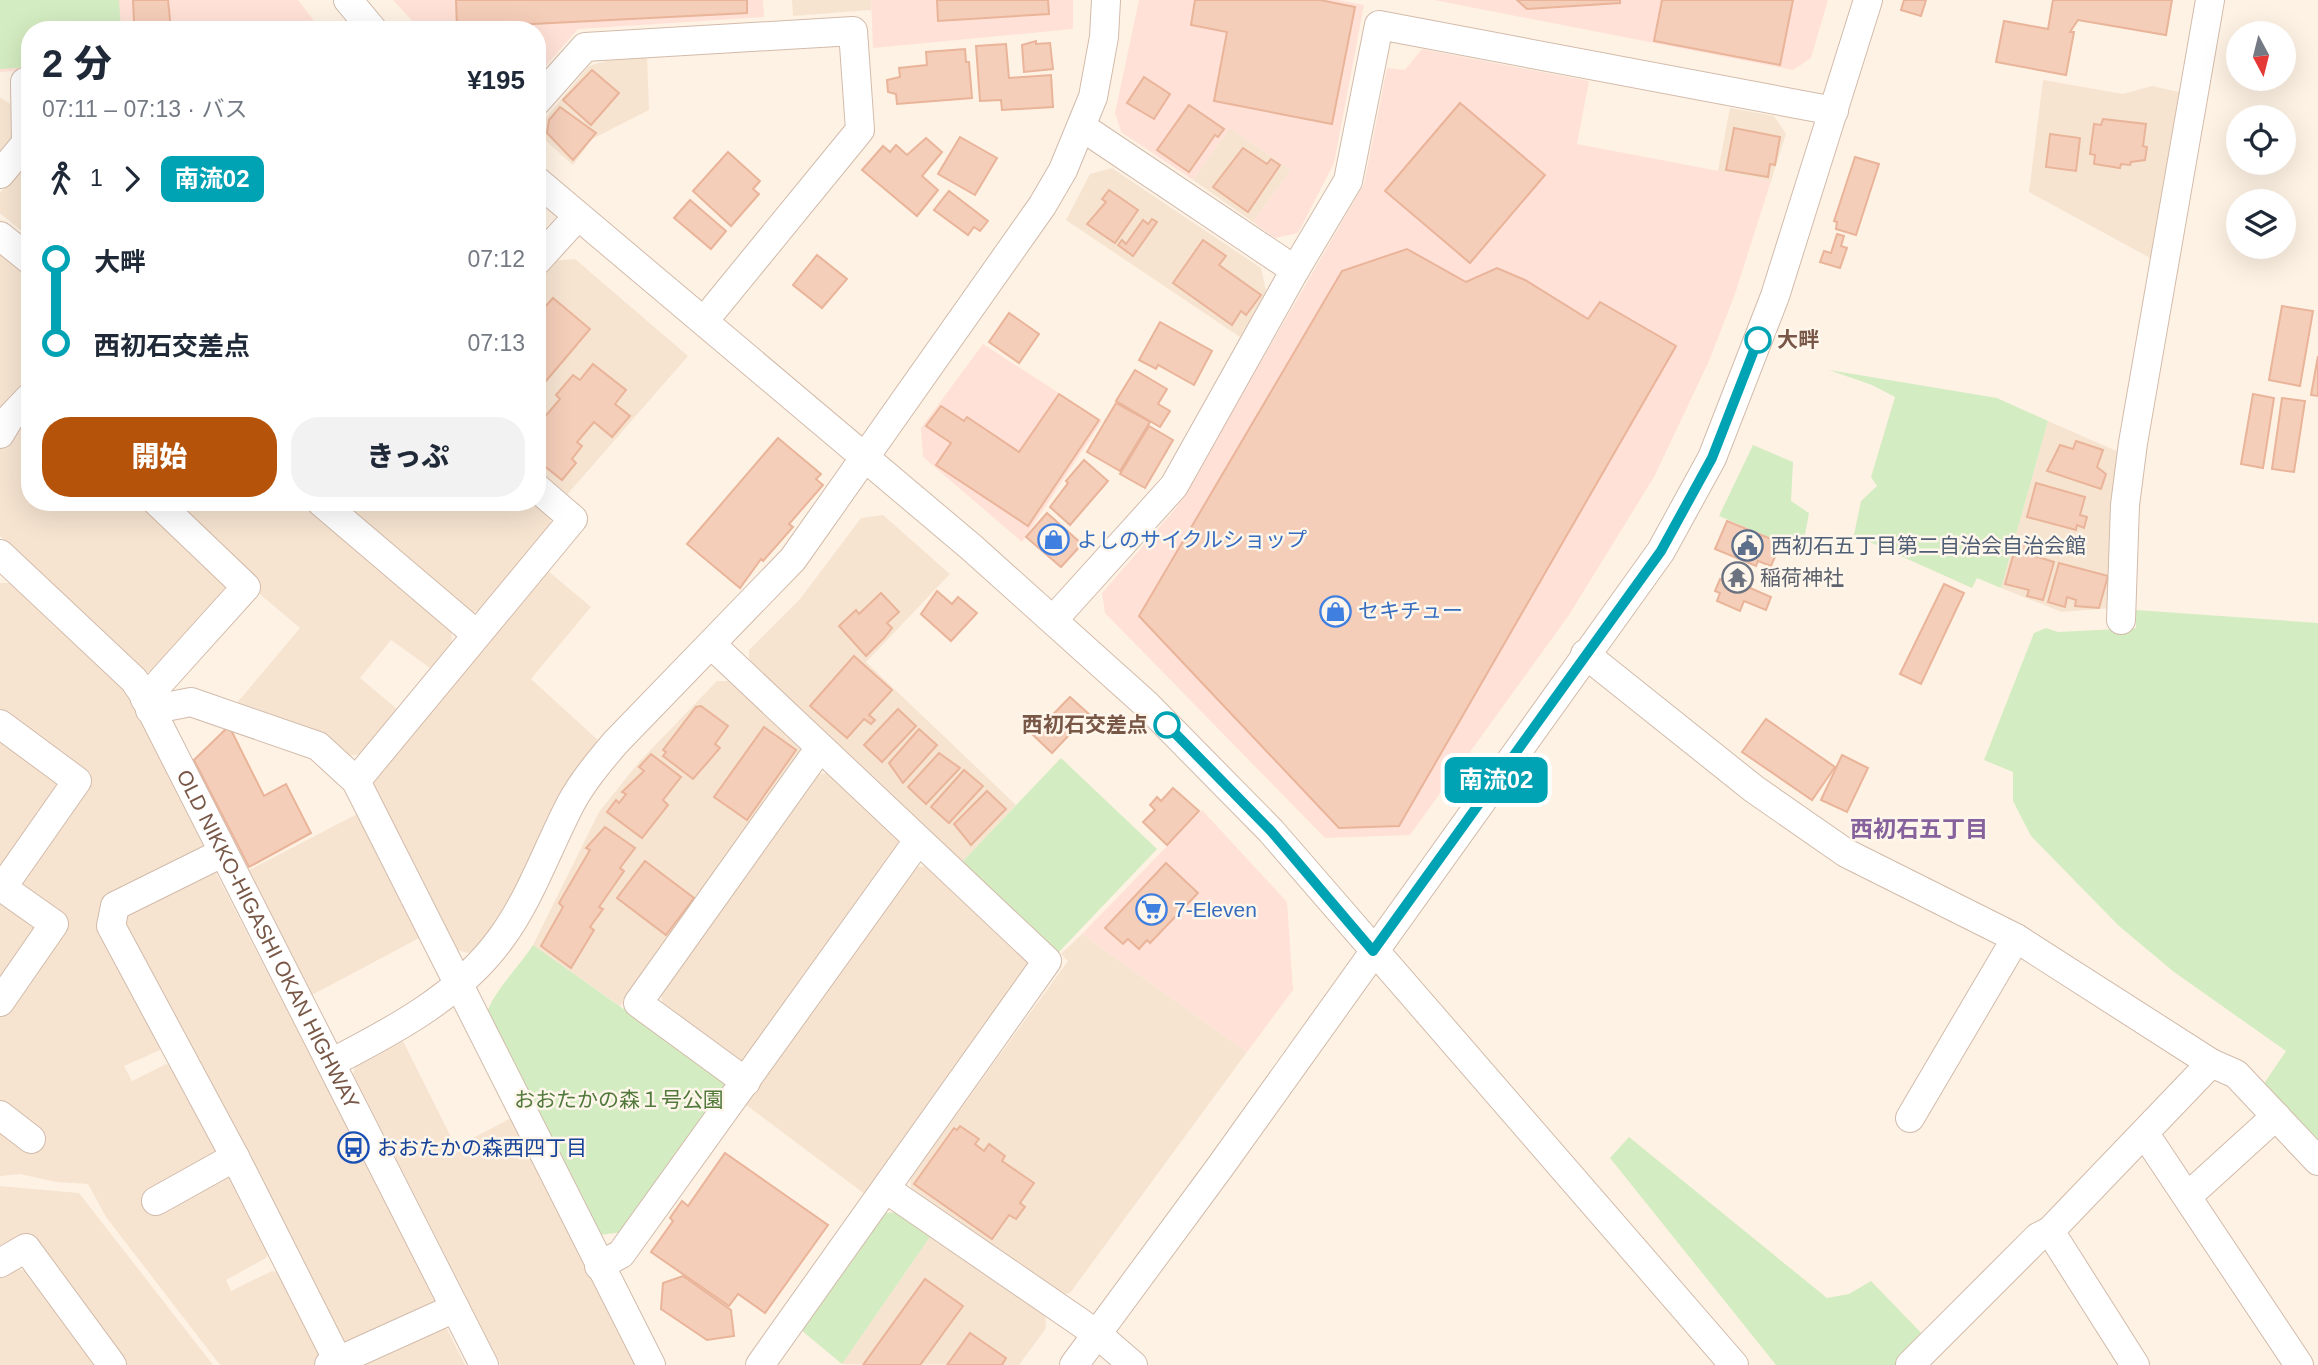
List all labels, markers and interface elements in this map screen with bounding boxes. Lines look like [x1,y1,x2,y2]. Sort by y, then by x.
north arrow [2226,21,2296,91]
map controls [2226,21,2296,259]
text: 2 分 [42,43,112,85]
text: ¥195 [467,65,525,95]
text: 07:11 – 07:13 · バス [42,96,247,122]
button: locate [2226,105,2296,175]
icon: walk [42,160,80,198]
icon: forward [113,160,151,198]
text: 1 [90,165,103,191]
text: 南流02 [175,165,250,192]
button: layers [2226,189,2296,259]
text: 07:12 [467,246,525,272]
text: 大畔 [94,247,146,277]
marker: 大畔 [1745,327,1771,353]
place label: 大畔 [1777,328,1819,351]
text: 07:13 [467,330,525,356]
text: 西初石交差点 [94,331,250,361]
button: 開始 [42,417,277,497]
button: きっぷ [291,417,525,497]
shop icon: よしのサイクルショップ [1037,523,1071,557]
place label: よしのサイクルショップ [1077,528,1307,551]
public building icon: 西初石五丁目第二自治会自治会館 [1731,529,1765,563]
place label: 西初石五丁目第二自治会自治会館 [1771,534,2086,557]
temple icon: 稲荷神社 [1720,561,1754,595]
place label: 稲荷神社 [1760,566,1844,589]
shop icon: セキチュー [1318,594,1352,628]
place label: セキチュー [1358,599,1463,622]
marker: 西初石交差点 [1154,712,1180,738]
place label: 西初石交差点 [1022,713,1148,736]
line badge: 南流02 [1447,757,1545,803]
street label: OLD NIKKO-HIGASHI OKAN HIGHWAY [173,766,364,1113]
text: 南流02 [1459,766,1533,793]
district label: 西初石五丁目 [1850,816,1988,842]
supermarket icon: 7-Eleven [1134,893,1168,927]
place label: 7-Eleven [1174,898,1257,921]
park label: おおたかの森１号公園 [514,1088,724,1111]
bus stop icon: おおたかの森西四丁目 [337,1131,371,1165]
place label: おおたかの森西四丁目 [377,1136,587,1159]

